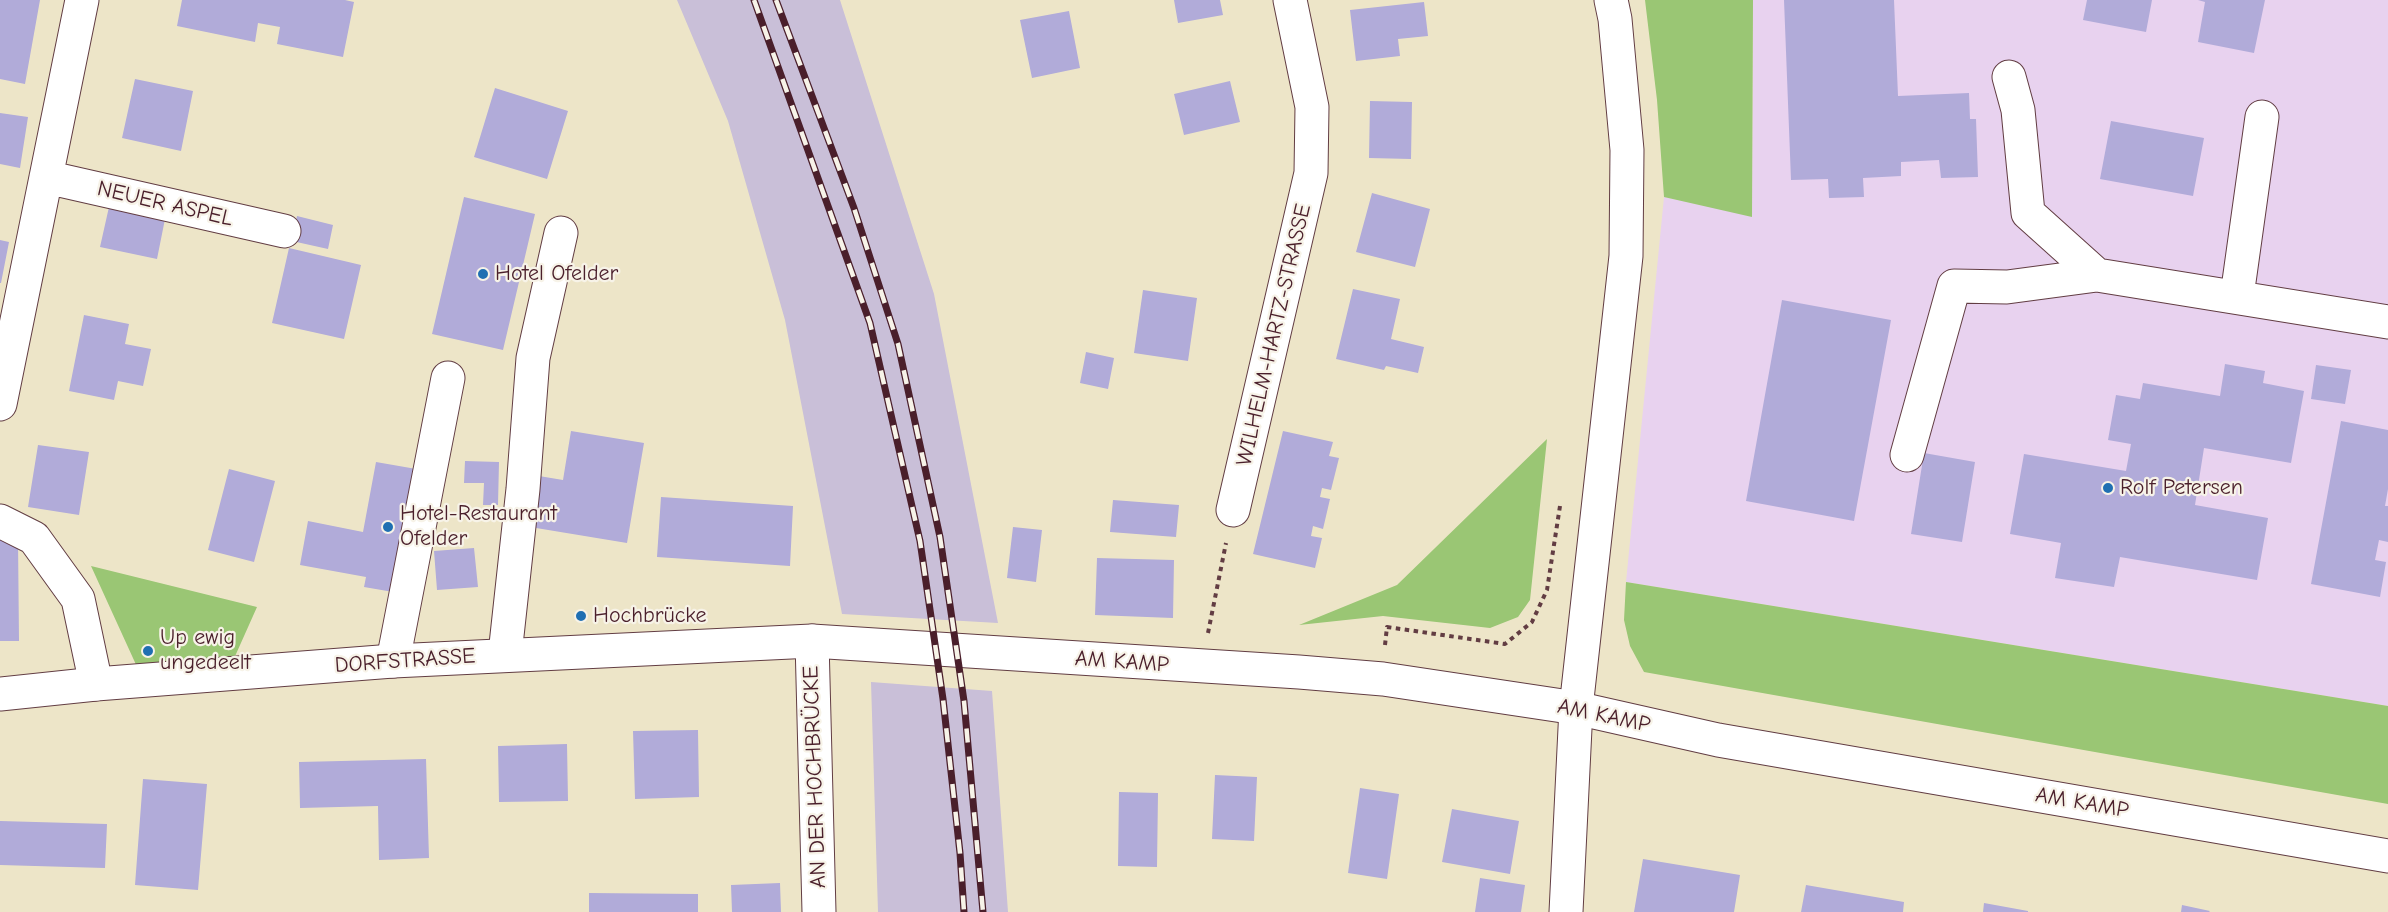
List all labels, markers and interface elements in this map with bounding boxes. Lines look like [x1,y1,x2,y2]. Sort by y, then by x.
street label: NEUER ASPEL [95,176,235,232]
street label: WILHELM-HARTZ-STRASSE [1231,201,1317,469]
place label: Hotel Ofelder [495,261,618,287]
marker: Hotel Ofelder [476,267,490,281]
place label: Rolf Petersen [2120,475,2243,501]
marker: Rolf Petersen [2101,481,2115,495]
place label: Hotel-Restaurant Ofelder [400,501,557,552]
marker: Hotel-Restaurant Ofelder [381,520,395,534]
place label: Hochbrücke [593,603,706,629]
marker: Hochbrücke [574,609,588,623]
place label: Up ewig ungedeelt [160,625,251,676]
street label: DORFSTRASSE [334,643,476,679]
marker: Up ewig ungedeelt [141,644,155,658]
street label: AM KAMP [1074,646,1170,678]
street label: AN DER HOCHBRÜCKE [798,665,832,889]
street label: AM KAMP [1555,693,1653,739]
street label: AM KAMP [2033,782,2131,824]

